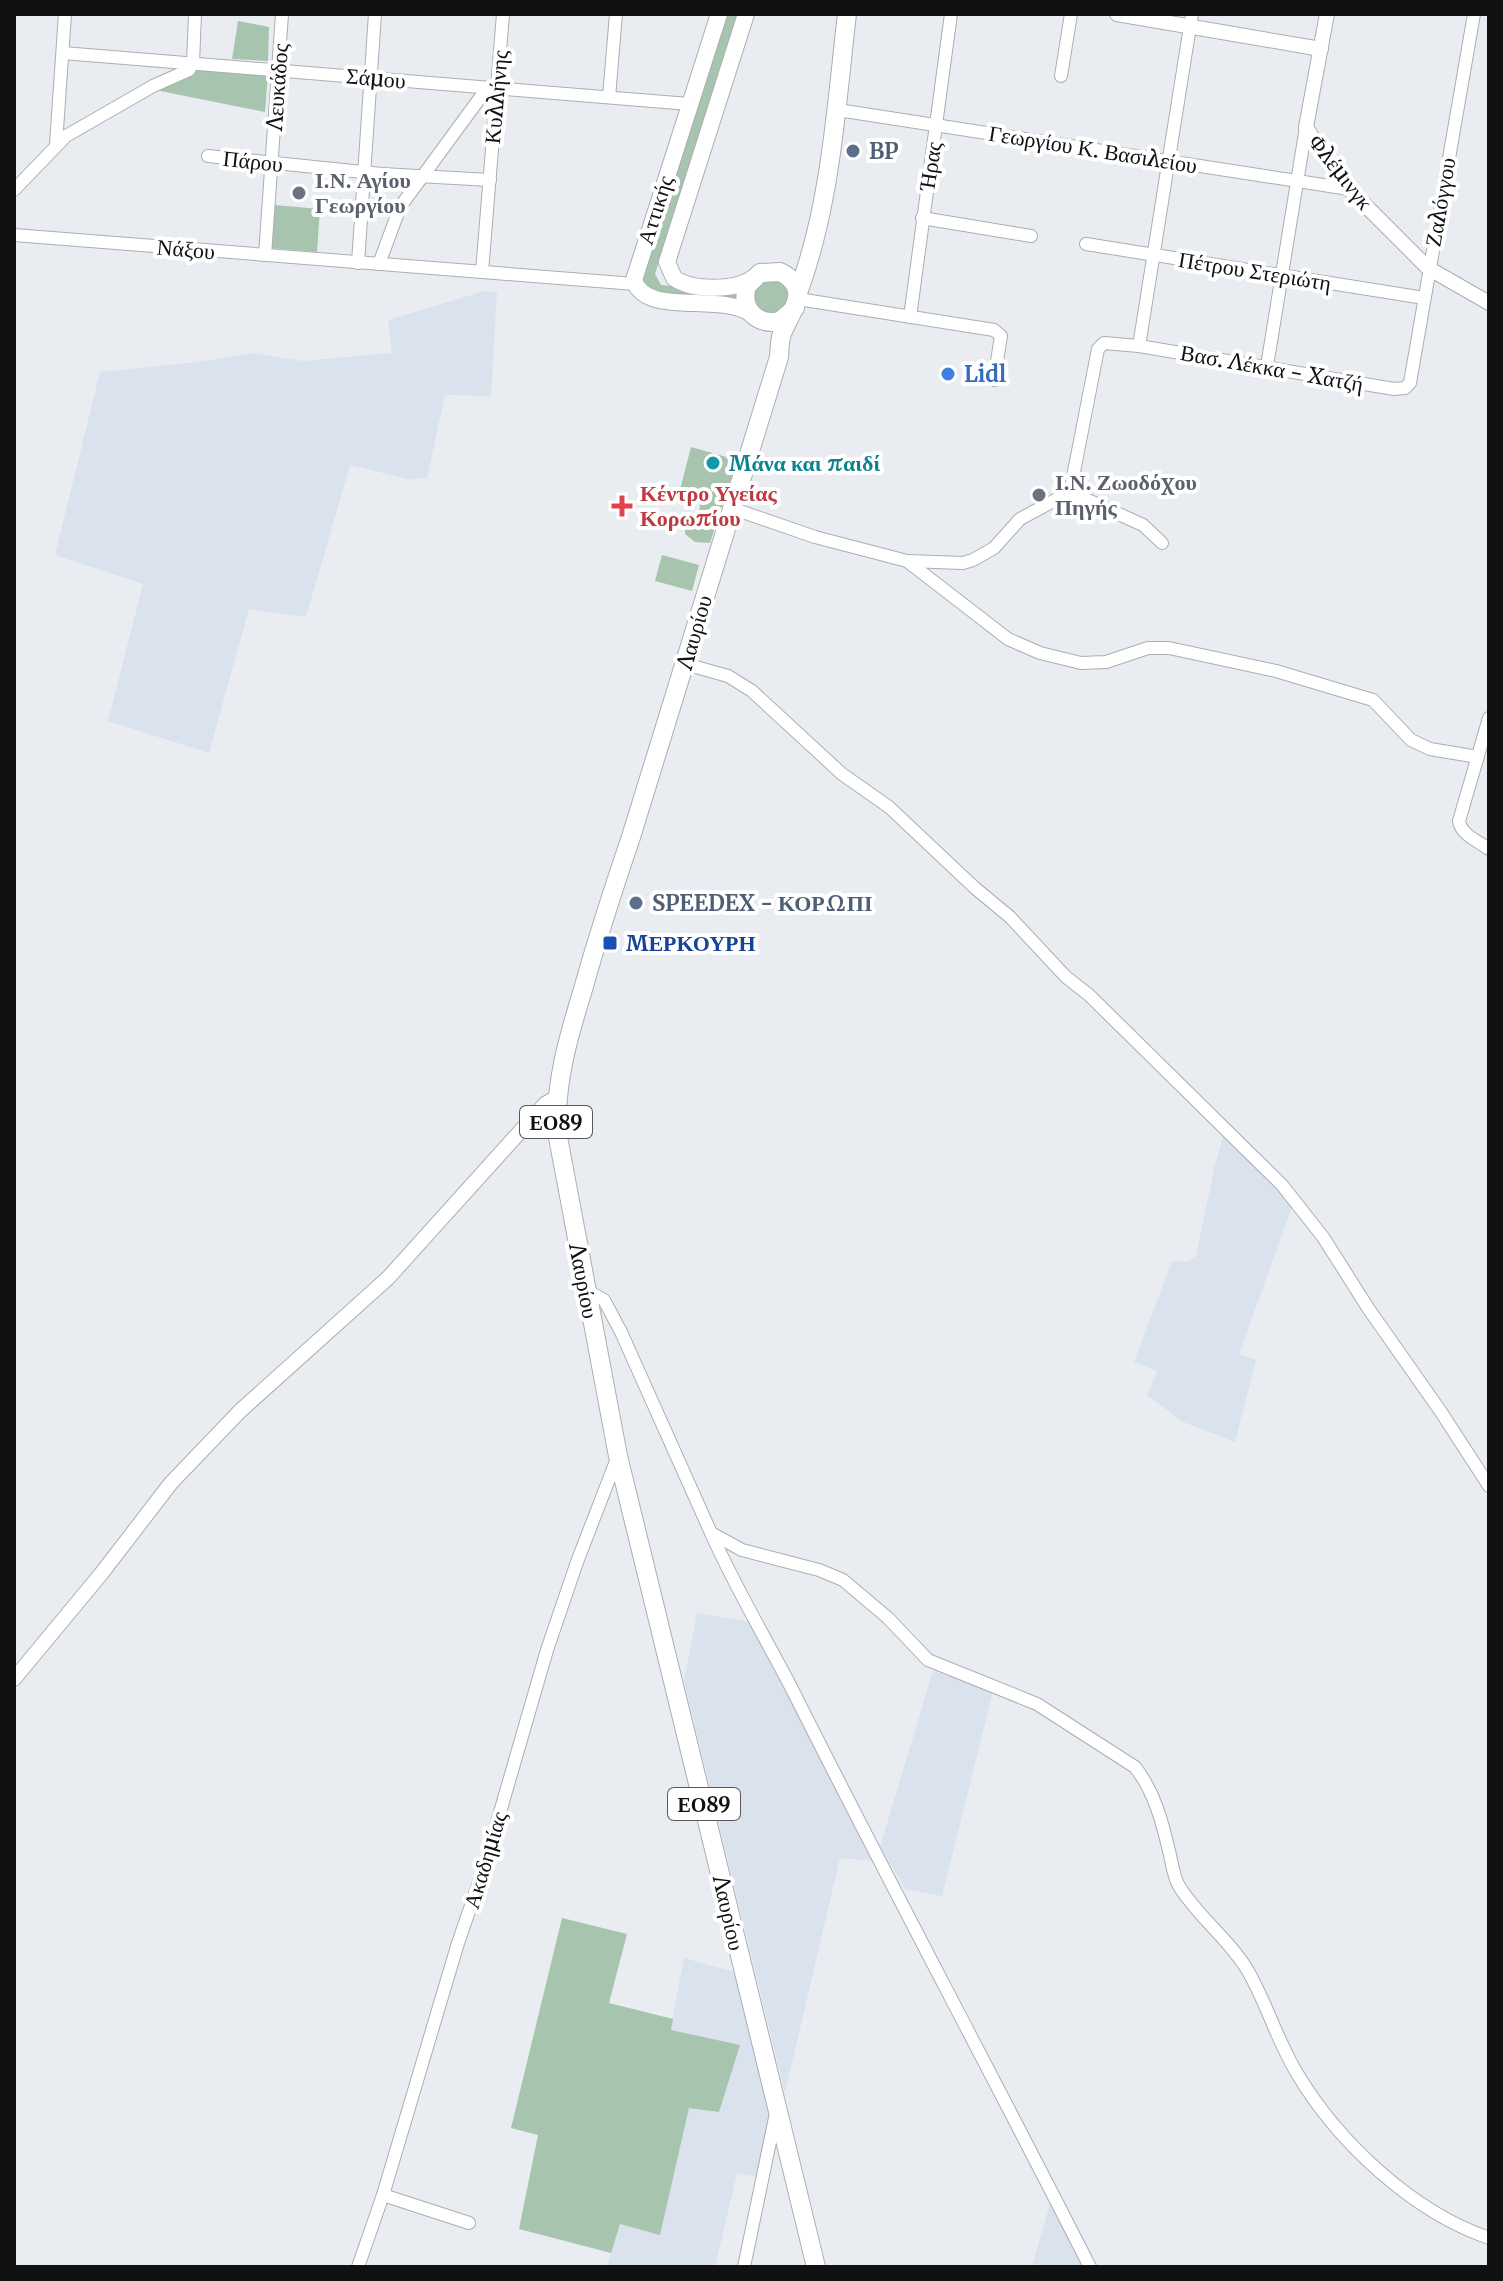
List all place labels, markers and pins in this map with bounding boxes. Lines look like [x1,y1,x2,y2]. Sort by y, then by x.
place label: BP [869,137,899,165]
marker: BP [844,142,862,160]
place label: Ι.Ν. Αγίου Γεωργίου [315,166,411,219]
marker: Ι.Ν. Αγίου Γεωργίου [290,184,308,202]
place label: Lidl [964,360,1006,388]
marker: Lidl [939,365,957,383]
place label: Μάνα και παιδί [729,449,880,477]
marker: Μάνα και παιδί [704,454,722,472]
place label: Ι.Ν. Ζωοδόχου Πηγής [1055,468,1197,521]
place label: Κέντρο Υγείας Κορωπίου [640,479,778,532]
marker: Ι.Ν. Ζωοδόχου Πηγής [1030,486,1048,504]
marker: Κέντρο Υγείας Κορωπίου [611,495,633,517]
place label: SPEEDEX - ΚΟΡΩΠΙ [652,889,872,917]
marker: SPEEDEX - ΚΟΡΩΠΙ [627,894,645,912]
place label: ΜΕΡΚΟΥΡΗ [626,929,756,957]
marker: ΜΕΡΚΟΥΡΗ [601,934,619,952]

